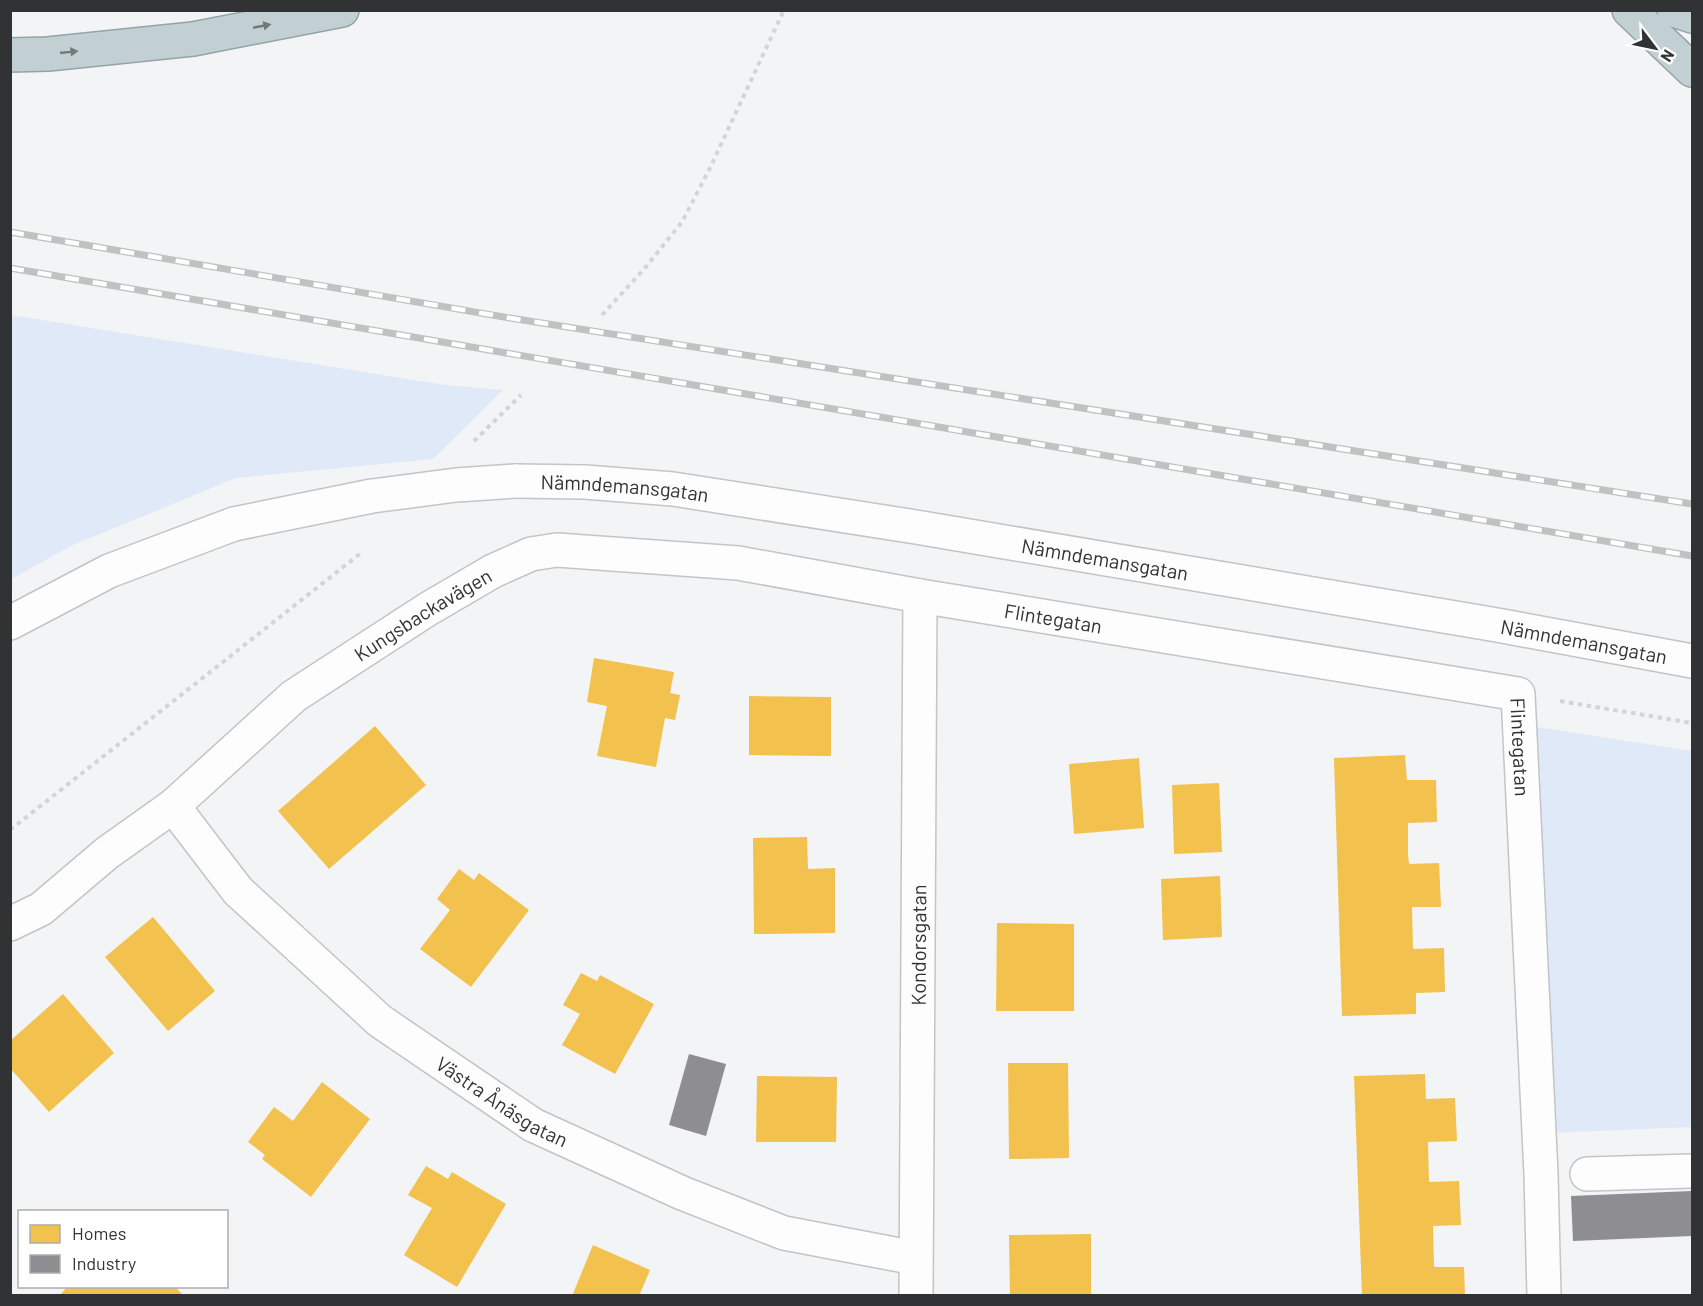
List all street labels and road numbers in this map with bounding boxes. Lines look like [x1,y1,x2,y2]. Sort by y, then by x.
street label: Nämndemansgatan [540,469,711,506]
street label: Nämndemansgatan [1020,533,1190,585]
street label: Kungsbackavägen [349,563,496,666]
street label: Flintegatan [1003,598,1104,638]
street label: Nämndemansgatan [1499,614,1669,668]
street label: Flintegatan [1506,697,1535,797]
street label: Kondorsgatan [906,884,930,1006]
street label: Västra Ånäsgatan [432,1051,572,1151]

